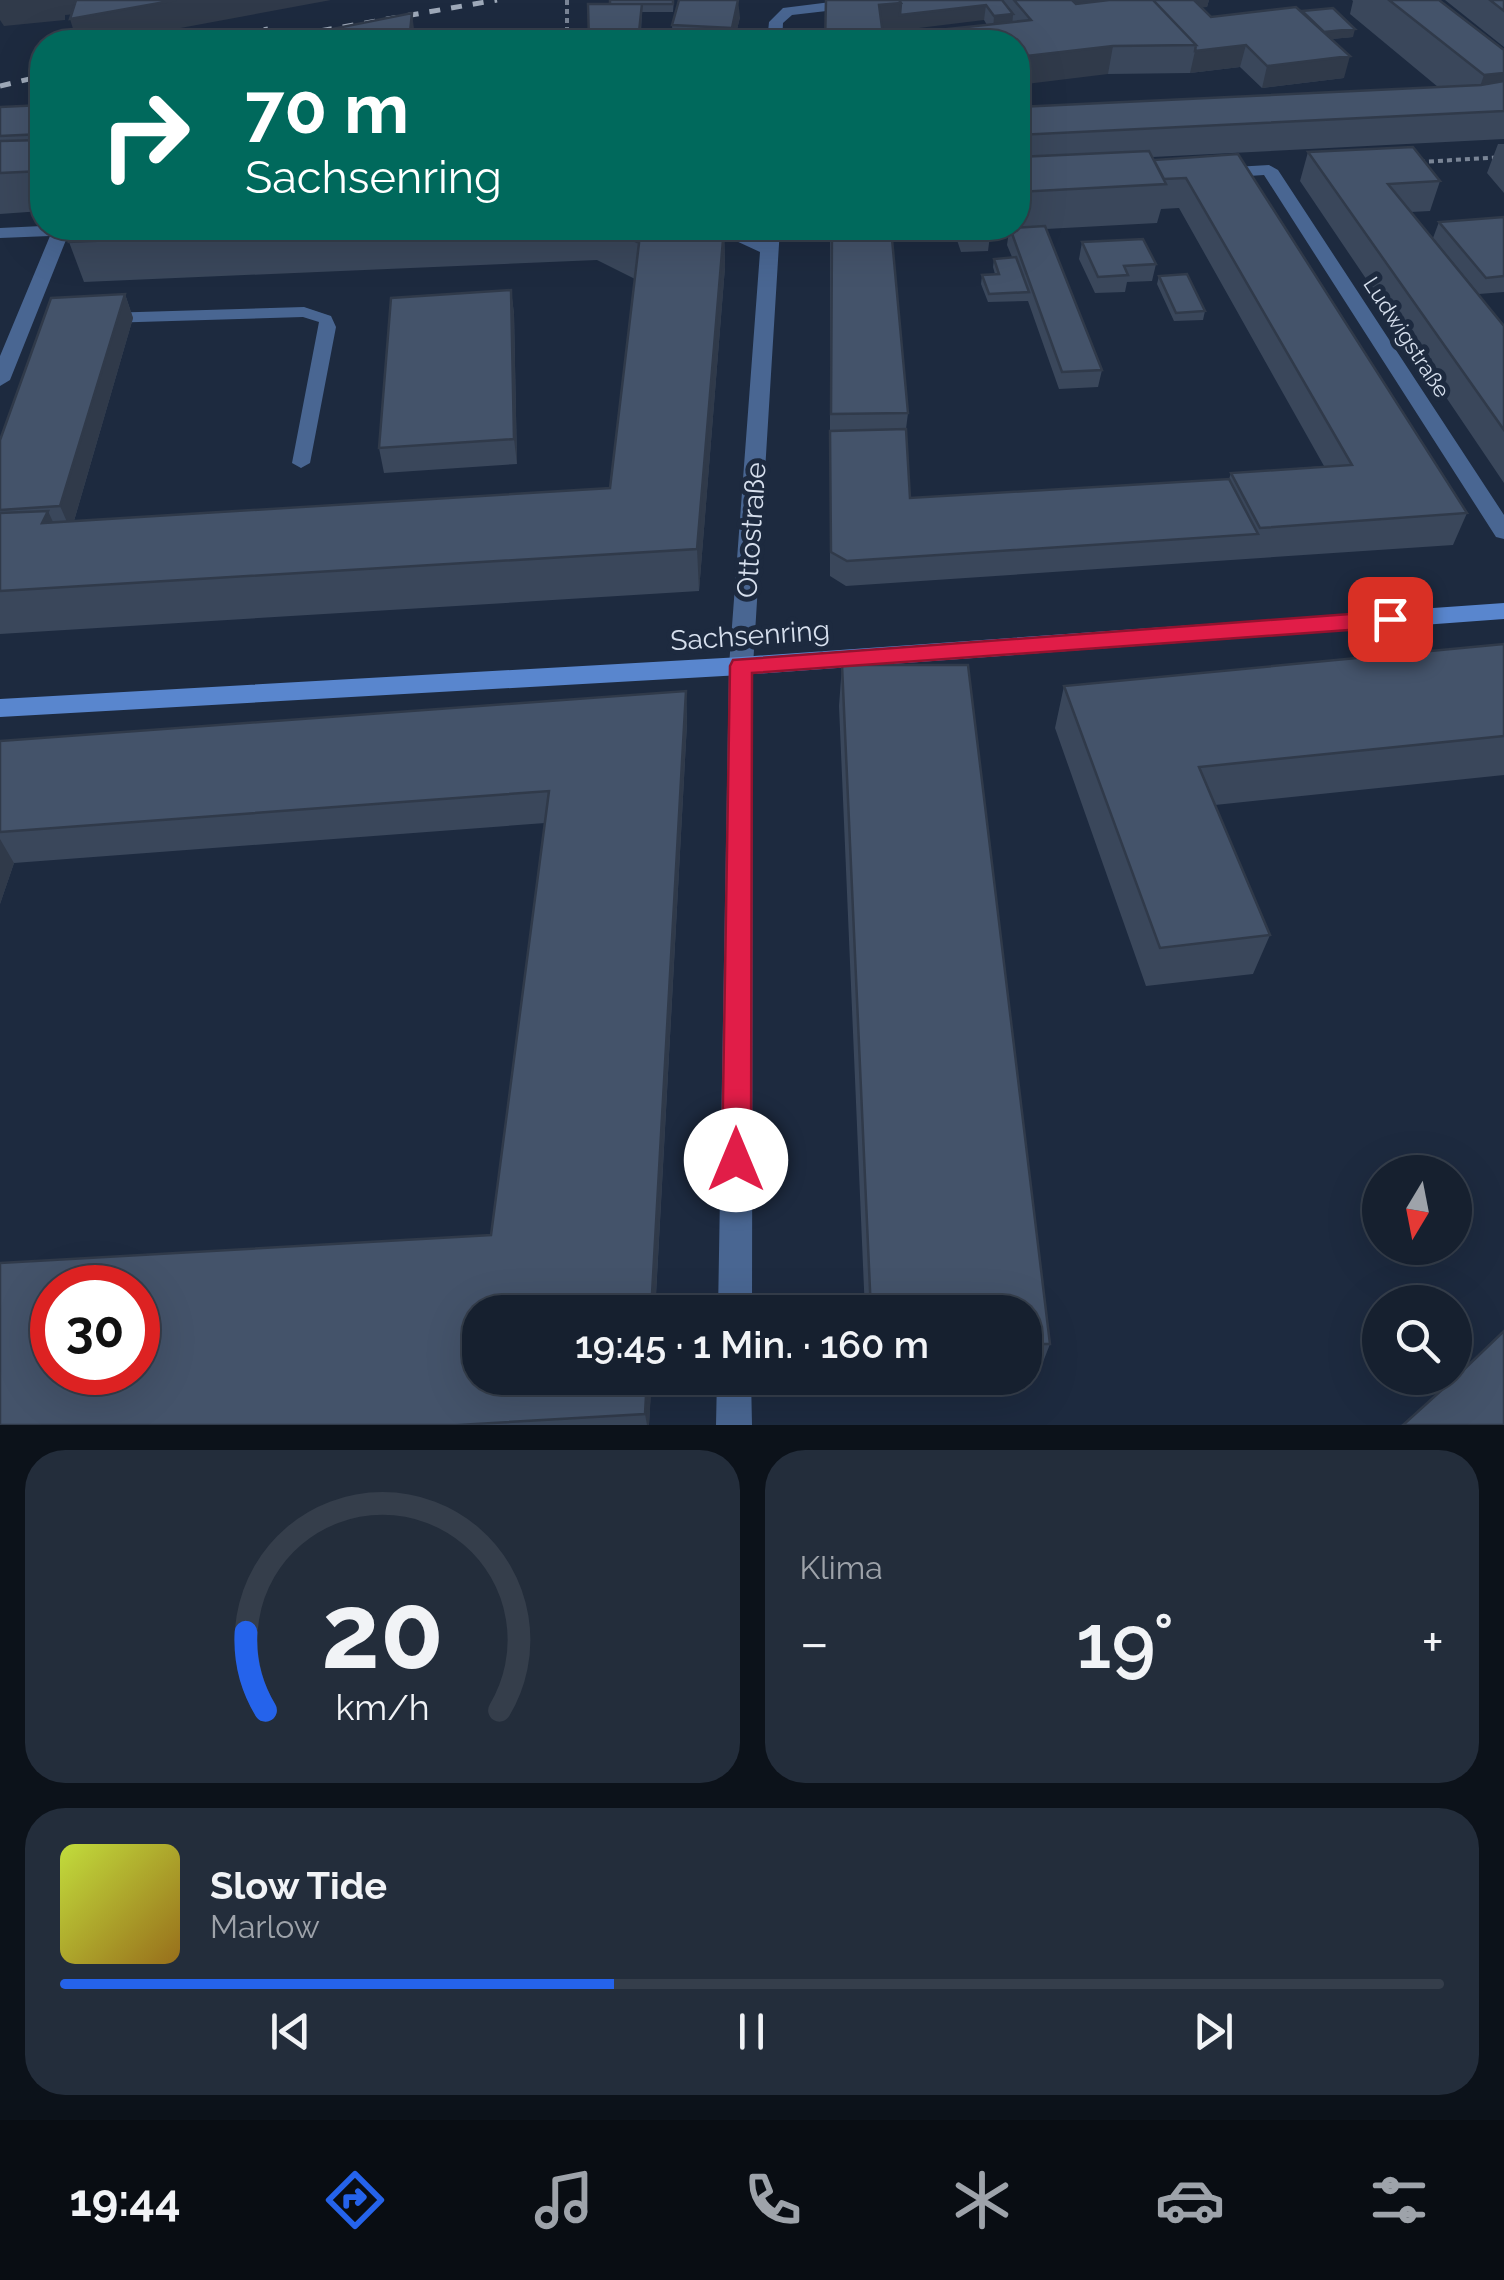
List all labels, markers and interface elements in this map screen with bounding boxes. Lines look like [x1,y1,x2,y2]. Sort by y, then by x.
text: 70 m [245,67,409,149]
icon: right [80,70,210,200]
text: Sachsenring [245,151,502,204]
street label: Ludwigstraße [1358,272,1456,402]
street label: Ottostraße [730,461,773,599]
pin [1348,577,1433,662]
icon: arrive [1363,592,1418,647]
street label: Sachsenring [669,613,831,658]
position arrow [684,1108,788,1212]
north arrow [1362,1155,1472,1265]
map controls [1362,1155,1472,1395]
speed limit sign: 30 [30,1265,160,1395]
button: search [1362,1285,1472,1395]
text: 19:45 · 1 Min. · 160 m [575,1322,929,1367]
text: Klima [800,1549,883,1586]
text: 20 [321,1570,444,1692]
text: 19° [1076,1597,1174,1686]
text: − [800,1610,829,1675]
text: + [1421,1610,1444,1675]
text: km/h [335,1686,429,1728]
text: Slow Tide [210,1863,387,1908]
text: Marlow [210,1908,320,1945]
icon: previous [263,2004,318,2059]
icon: pause [724,2004,779,2059]
icon: next [1186,2004,1241,2059]
icon: directions [320,2165,390,2235]
icon: music [529,2165,599,2235]
icon: phone [738,2165,808,2235]
icon: climate [947,2165,1017,2235]
icon: car [1155,2165,1225,2235]
icon: filters [1364,2165,1434,2235]
text: 19:44 [69,2174,181,2227]

